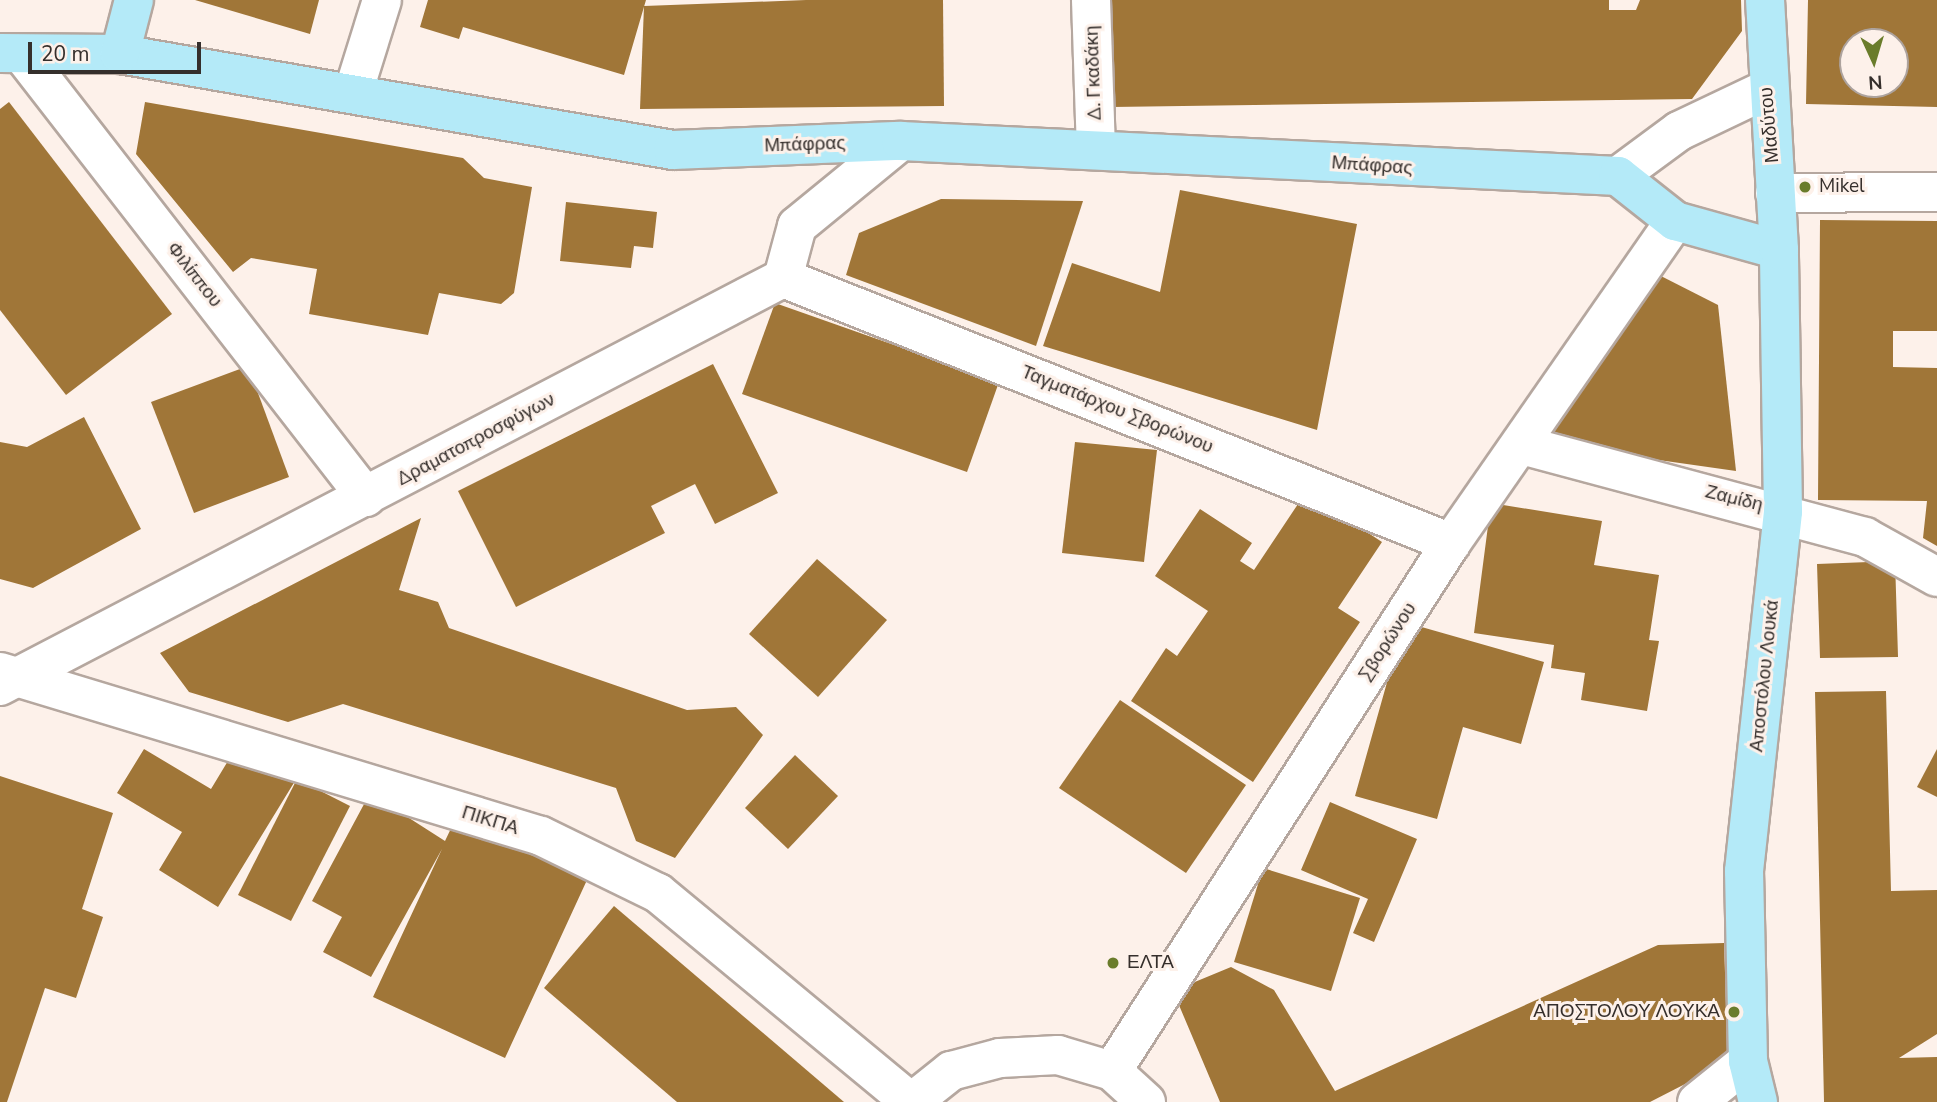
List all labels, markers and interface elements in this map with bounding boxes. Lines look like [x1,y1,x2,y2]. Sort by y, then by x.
street label: Δ. Γκαδάκη [1081,25,1107,121]
scale bar [32,28,205,72]
north arrow [1839,28,1909,98]
text: 20 m [41,40,90,68]
text: N [1867,68,1883,95]
street label: Μαδύτου [1755,86,1785,164]
street label: Μπάφρας [764,132,846,158]
street label: Μπάφρας [1331,152,1413,180]
place label: Mikel [1819,176,1865,198]
marker: Mikel [1797,179,1813,195]
street label: Φιλίππου [162,238,226,312]
street label: Ταγματάρχου Σβορώνου [1018,361,1216,459]
street label: Δραματοπροσφύγων [393,389,559,491]
street label: Ζαμίδη [1703,481,1765,517]
street label: Σβορώνου [1354,598,1422,686]
street label: Αποστόλου Λουκά [1746,599,1784,753]
street label: ΠΙΚΠΑ [459,802,521,840]
place label: ΕΛΤΑ [1127,952,1174,974]
marker: ΕΛΤΑ [1105,955,1121,971]
place label: ΑΠΟΣΤΟΛΟΥ ΛΟΥΚΑ [1533,1001,1720,1023]
marker: ΑΠΟΣΤΟΛΟΥ ΛΟΥΚΑ [1726,1004,1742,1020]

